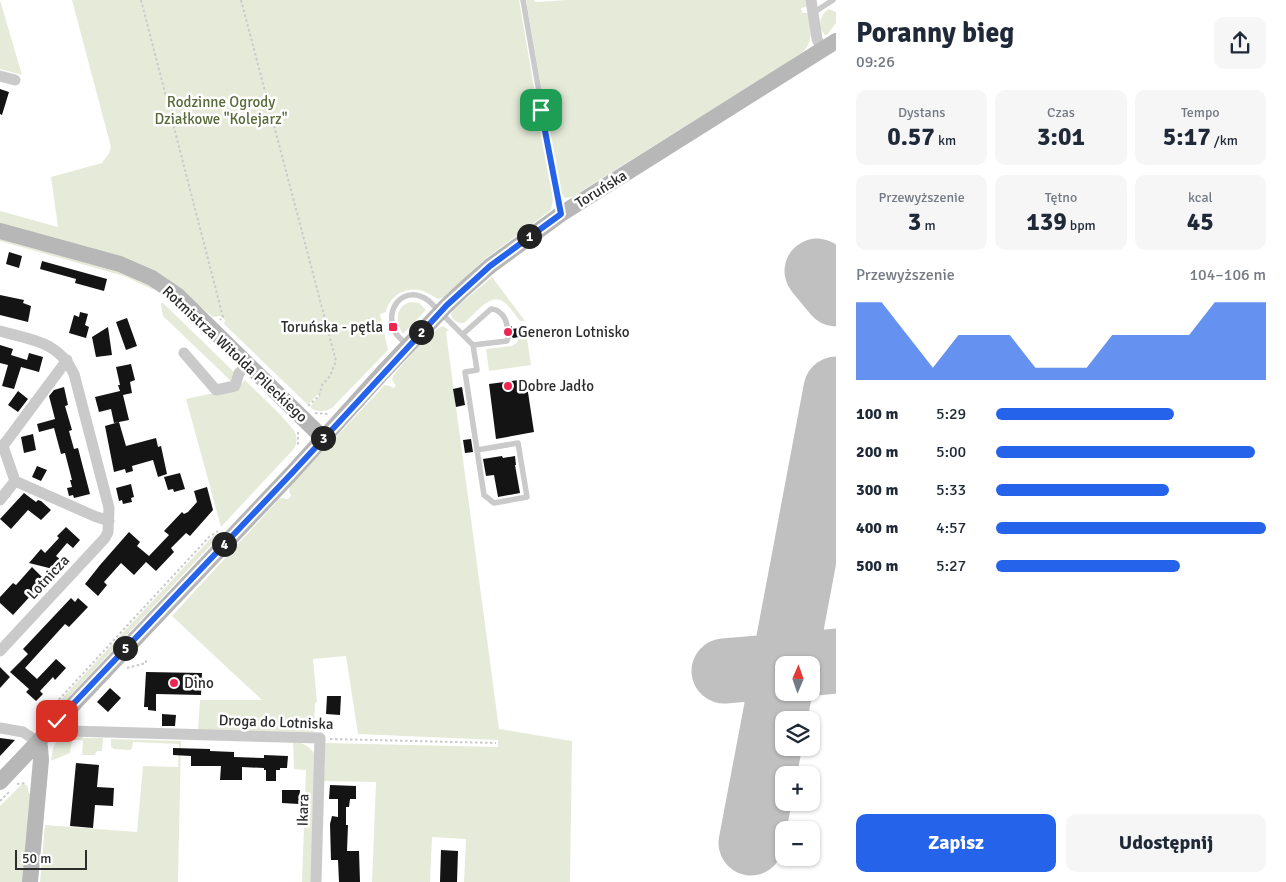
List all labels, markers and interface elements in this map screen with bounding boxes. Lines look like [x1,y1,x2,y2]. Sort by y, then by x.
text: Poranny bieg [856,16,1014,50]
button: share [1214,17,1266,69]
text: 09:26 [856,52,895,72]
pin [520,89,562,131]
park label: Rodzinne Ogrody Działkowe "Kolejarz" [154,93,288,128]
icon: arrive [527,96,555,124]
text: Dystans [898,104,945,121]
text: Czas [1047,104,1075,121]
text: Tempo [1181,104,1220,121]
text: 0.57 [887,121,935,152]
text: 3:01 [1037,121,1085,152]
text: 5:17 [1163,121,1211,152]
text: km [935,132,956,149]
text: /km [1211,132,1238,149]
street label: Toruńska [572,166,630,212]
text: Przewyższenie [878,189,965,206]
text: Tętno [1045,189,1077,206]
text: kcal [1188,189,1213,206]
text: 3 [908,206,921,237]
text: 139 [1026,206,1067,237]
text: 45 [1187,206,1214,237]
text: m [921,217,936,234]
text: bpm [1067,217,1096,234]
pin: 1 [516,224,542,248]
text: 1 [526,228,533,245]
text: Przewyższenie [856,265,955,285]
text: 104–106 m [1189,265,1266,285]
street label: Rotmistrza Witolda Pileckiego [159,282,311,426]
place label: Toruńska - pętla [281,318,383,336]
pin: 2 [408,320,434,344]
marker: Toruńska - pętla [387,321,399,333]
place label: Generon Lotnisko [518,323,630,341]
text: 2 [418,324,425,341]
marker: Generon Lotnisko [502,326,514,338]
place label: Dobre Jadło [518,377,594,395]
marker: Dobre Jadło [502,380,514,392]
text: 100 m [856,404,898,424]
text: 5:29 [936,404,966,424]
pin: 3 [310,426,336,450]
text: 3 [320,430,327,447]
text: 200 m [856,442,898,462]
text: 5:00 [936,442,966,462]
text: 300 m [856,480,898,500]
text: 5:33 [936,480,966,500]
text: 400 m [856,518,898,538]
text: 4:57 [936,518,966,538]
pin: 4 [212,532,236,556]
text: 4 [221,536,228,553]
street label: Lotnicza [23,551,73,603]
text: 500 m [856,556,898,576]
text: 5:27 [936,556,966,576]
pin: 5 [112,636,138,660]
text: 5 [122,640,129,657]
north arrow [775,656,820,701]
map controls [775,656,820,866]
place label: Dino [184,674,214,692]
marker: Dino [168,677,180,689]
pin [36,700,78,742]
icon: check [43,707,71,735]
street label: Droga do Lotniska [218,711,334,733]
button: layers [775,711,820,756]
button: + [775,766,820,811]
street label: Ikara [293,793,313,827]
button: Zapisz [856,814,1056,872]
button: Udostępnij [1066,814,1266,872]
button: − [775,821,820,866]
scale bar [15,847,88,870]
text: 50 m [22,850,51,867]

